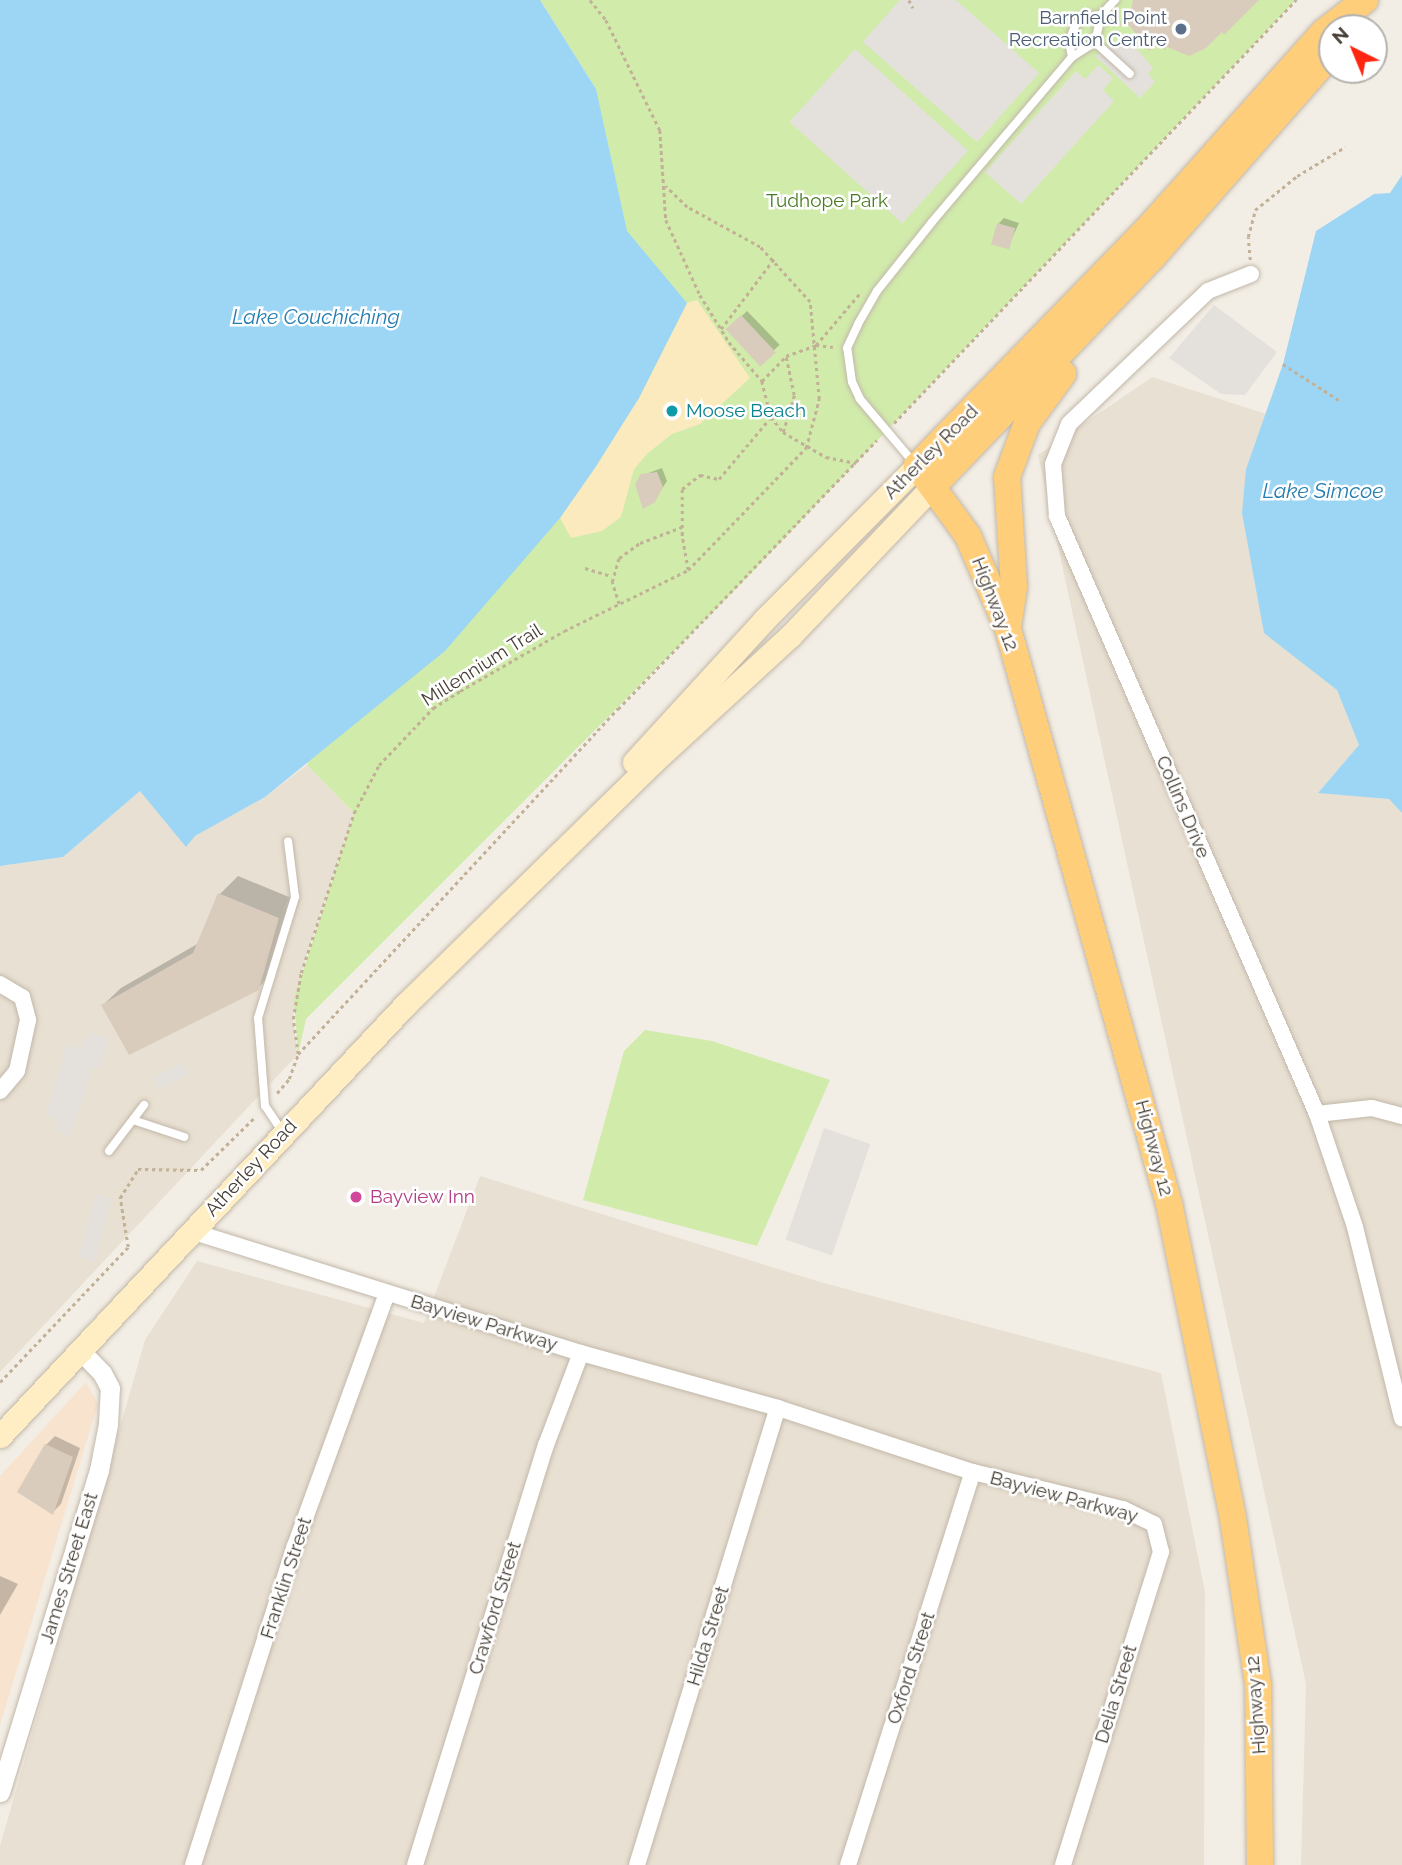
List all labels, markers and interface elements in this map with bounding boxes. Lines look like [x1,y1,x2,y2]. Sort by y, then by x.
place label: Barnfield Point Recreation Centre [1009,7,1167,51]
north arrow [1318,14,1388,84]
marker: Barnfield Point Recreation Centre [1173,21,1189,37]
text: N [1327,22,1353,48]
park label: Tudhope Park [766,190,888,212]
water label: Lake Couchiching [232,304,400,330]
place label: Moose Beach [686,400,806,422]
street label: Atherley Road [879,400,983,504]
marker: Moose Beach [664,403,680,419]
water label: Lake Simcoe [1263,478,1383,504]
street label: Highway 12 [967,554,1023,654]
street label: Millennium Trail [417,619,547,711]
street label: Collins Drive [1151,752,1215,862]
street label: Highway 12 [1130,1097,1178,1199]
street label: Atherley Road [200,1115,302,1221]
place label: Bayview Inn [370,1186,475,1208]
marker: Bayview Inn [348,1189,364,1205]
street label: Bayview Parkway [408,1290,560,1356]
street label: Bayview Parkway [987,1466,1141,1528]
street label: James Street East [35,1490,103,1646]
street label: Franklin Street [256,1514,316,1642]
street label: Crawford Street [464,1539,526,1677]
street label: Hilda Street [682,1583,734,1689]
street label: Oxford Street [882,1609,940,1727]
street label: Delia Street [1090,1642,1142,1746]
street label: Highway 12 [1241,1655,1271,1755]

